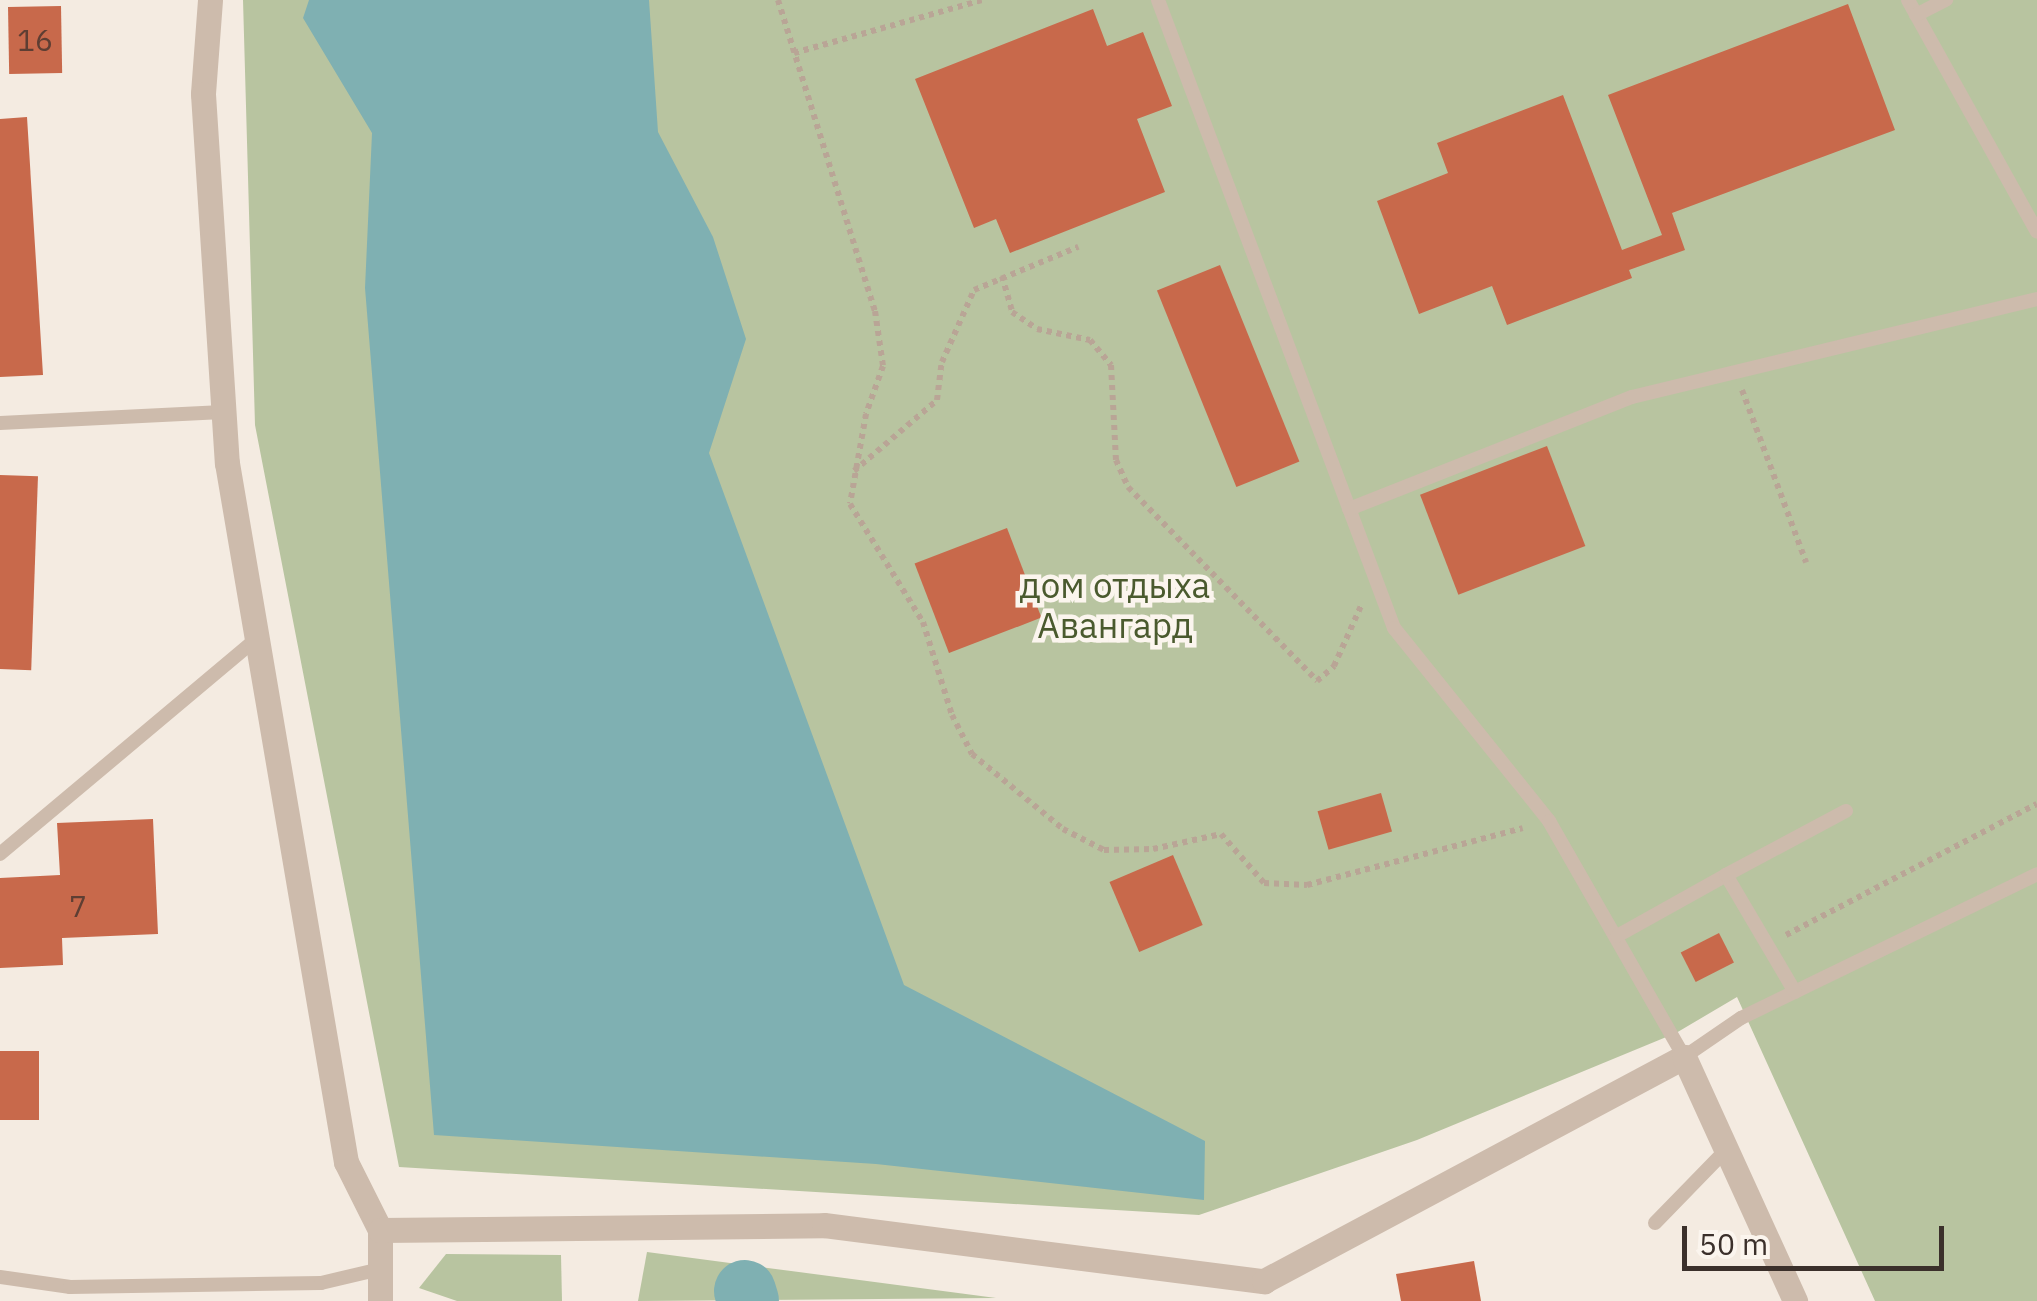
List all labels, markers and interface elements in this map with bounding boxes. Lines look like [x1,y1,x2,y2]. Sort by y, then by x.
house number: 16 [17,22,53,58]
park label: дом отдыха Авангард [1020,564,1210,646]
house number: 7 [69,888,87,924]
scale bar [1687,1206,1950,1268]
text: 50 m [1699,1224,1768,1263]

